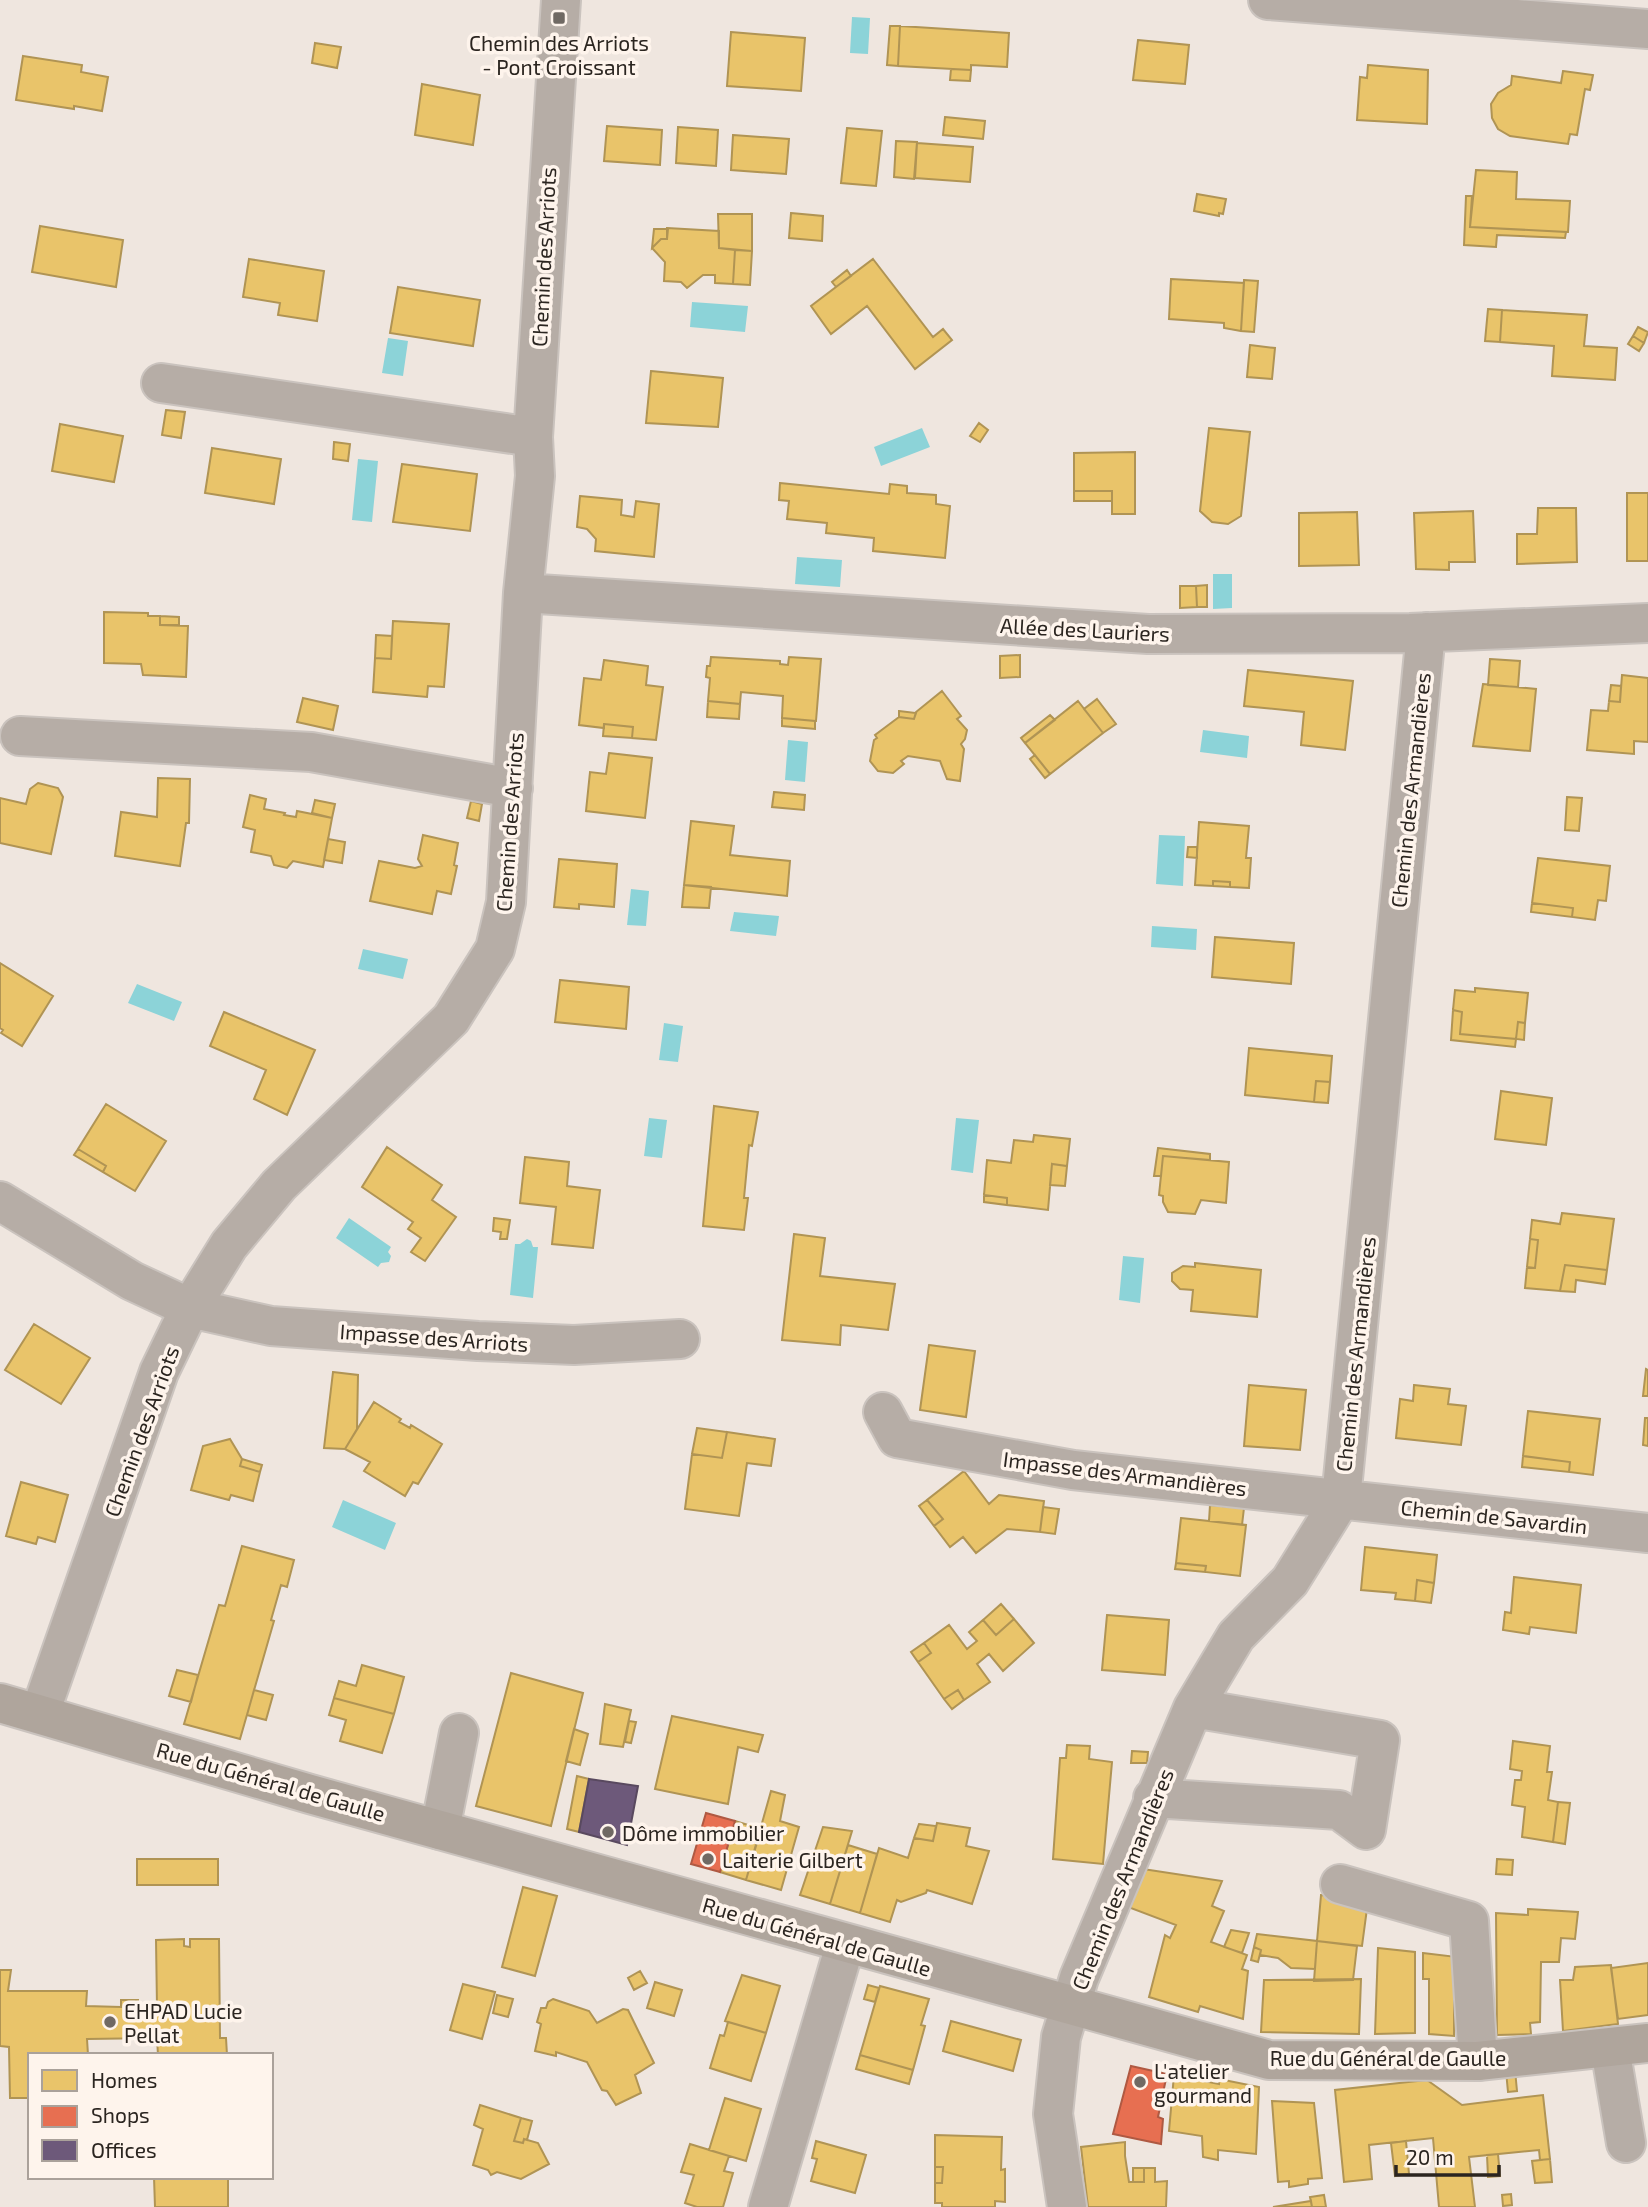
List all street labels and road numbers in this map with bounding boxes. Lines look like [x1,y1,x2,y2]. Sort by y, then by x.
street label: Chemin des Arriots [526,167,560,347]
street label: Allée des Lauriers [1000,612,1170,646]
street label: Chemin des Armandières [1385,671,1435,909]
street label: Chemin des Arriots [490,731,528,913]
street label: Chemin des Armandières [1330,1235,1380,1473]
street label: Impasse des Arriots [339,1318,529,1356]
street label: Chemin des Arriots [99,1342,183,1520]
street label: Impasse des Armandières [1002,1446,1248,1500]
street label: Chemin de Savardin [1399,1494,1589,1538]
street label: Rue du Général de Gaulle [154,1736,388,1826]
street label: Chemin des Armandières [1066,1765,1178,1993]
street label: Rue du Général de Gaulle [700,1891,934,1981]
street label: Rue du Général de Gaulle [1270,2045,1506,2070]

